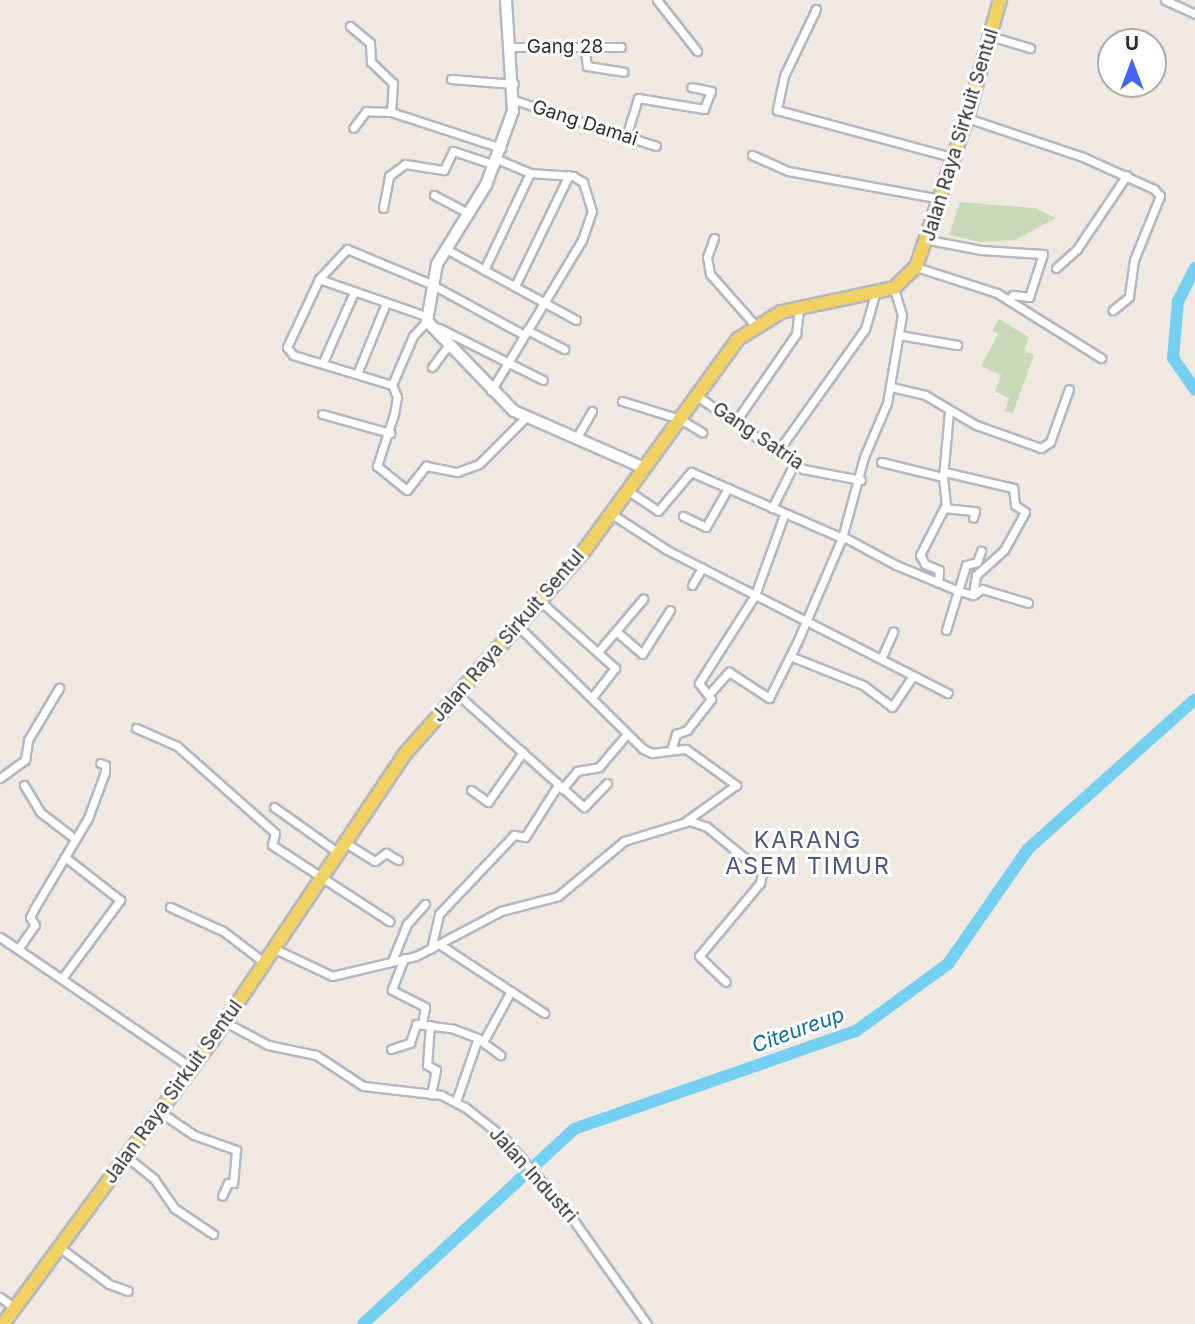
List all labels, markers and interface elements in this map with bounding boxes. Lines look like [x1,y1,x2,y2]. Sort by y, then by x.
street label: Jalan Raya Sirkuit Sentul [917,26,1003,244]
north arrow [1097,28,1167,98]
text: U [1125,32,1139,55]
street label: Gang 28 [527,36,603,58]
street label: Gang Damai [529,95,641,151]
street label: Gang Satria [708,397,808,475]
street label: Jalan Raya Sirkuit Sentul [427,545,589,727]
district label: KARANG ASEM TIMUR [727,826,889,880]
street label: Jalan Raya Sirkuit Sentul [99,996,247,1188]
water label: Citeureup [748,1002,848,1058]
street label: Jalan Industri [484,1122,582,1228]

